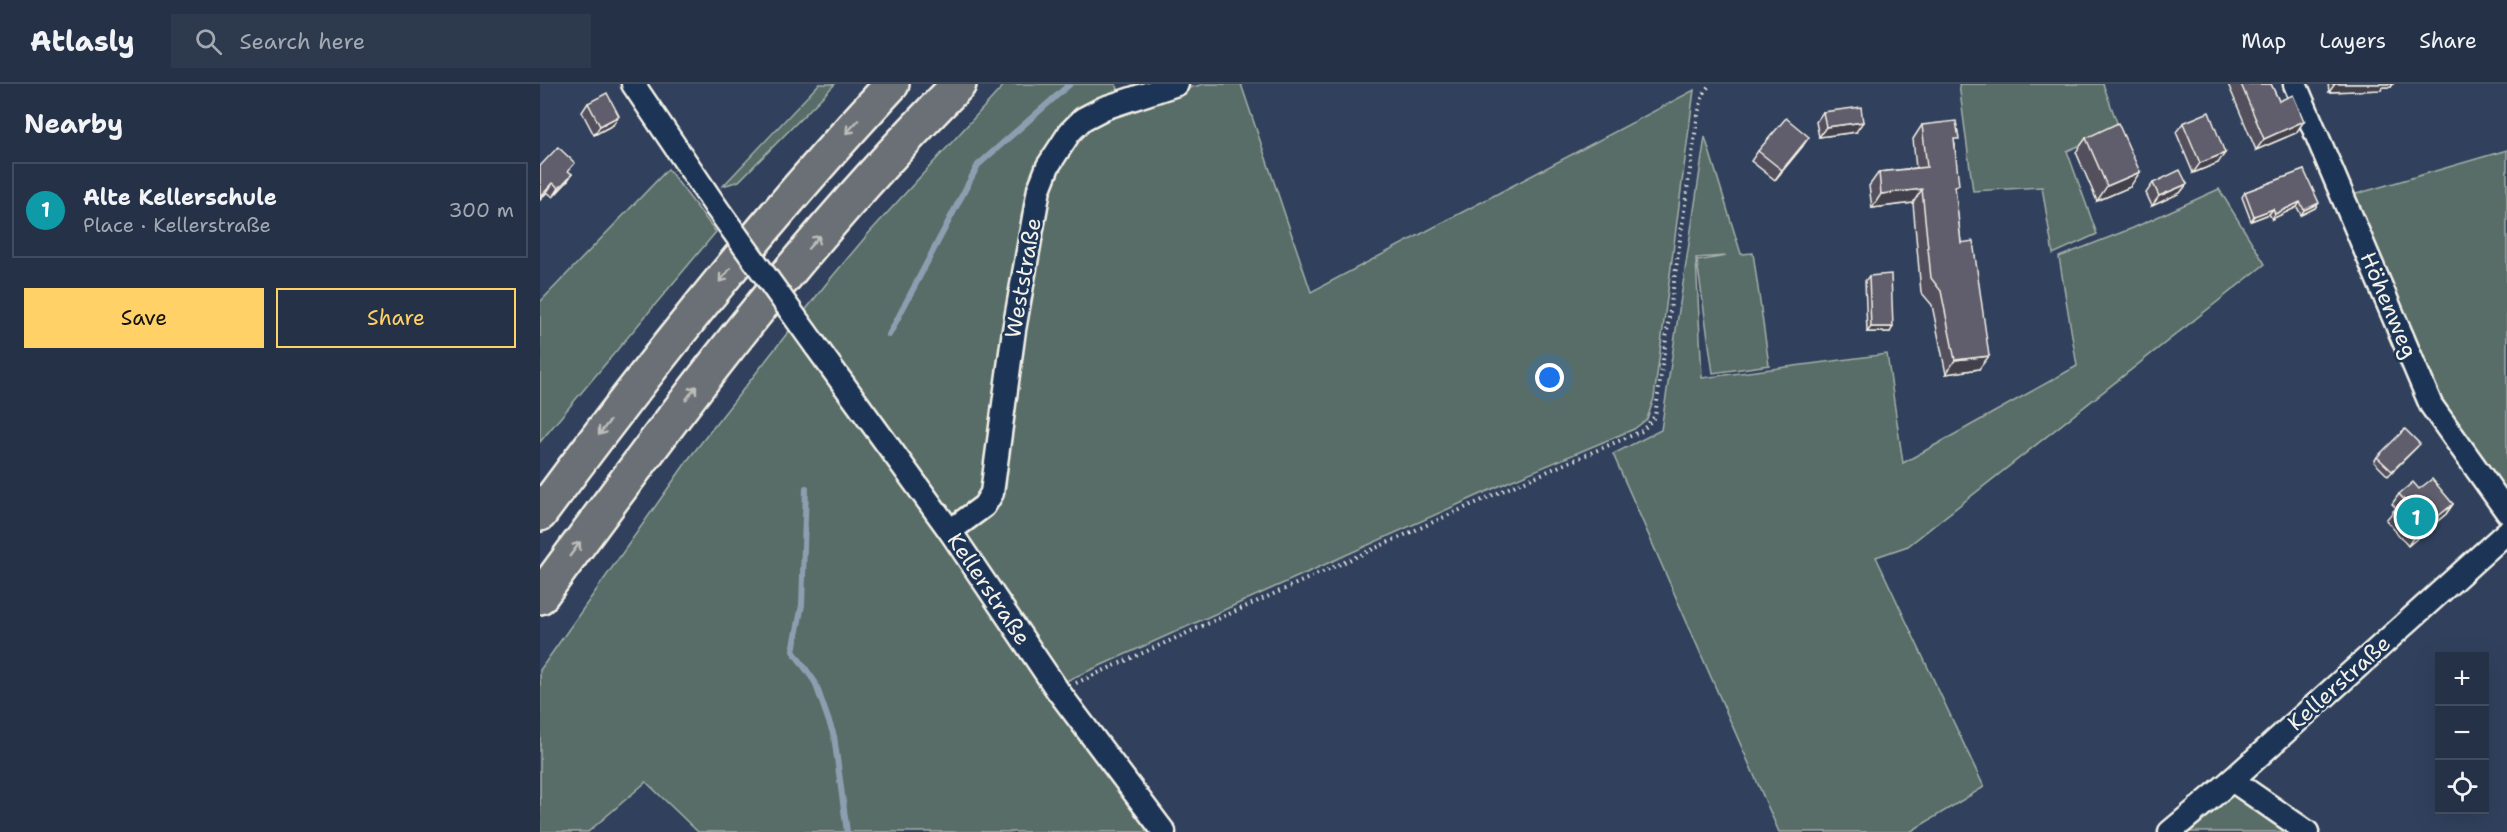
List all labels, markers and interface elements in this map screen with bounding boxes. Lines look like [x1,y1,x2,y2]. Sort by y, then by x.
search box [171,14,591,68]
text: Atlasly [30,22,135,60]
icon: search [192,25,225,58]
text: Search here [240,27,365,56]
text: Map [2241,27,2286,55]
text: Layers [2319,27,2386,55]
text: Share [2419,27,2477,55]
text: Nearby [24,106,123,141]
one-way arrow [845,119,859,134]
text: Alte Kellerschule [83,183,277,212]
text: 1 [41,197,50,223]
text: 300 m [448,197,514,223]
text: Place · Kellerstraße [83,212,271,238]
street label: Weststraße [998,216,1048,340]
one-way arrow [807,235,821,250]
street label: Höhenweg [2354,247,2424,363]
one-way arrow [718,267,732,282]
button: Save [24,288,264,348]
button: Share [276,288,516,348]
your location [1535,363,1564,392]
one-way arrow [684,385,697,401]
one-way arrow [598,420,611,436]
pin: 1 [2396,494,2436,540]
street label: Kellerstraße [941,527,1037,651]
one-way arrow [568,542,581,558]
street label: Kellerstraße [2281,629,2397,737]
map controls [2435,652,2489,814]
button: + [2435,652,2489,706]
button: − [2435,706,2489,760]
button: locate [2435,760,2489,814]

